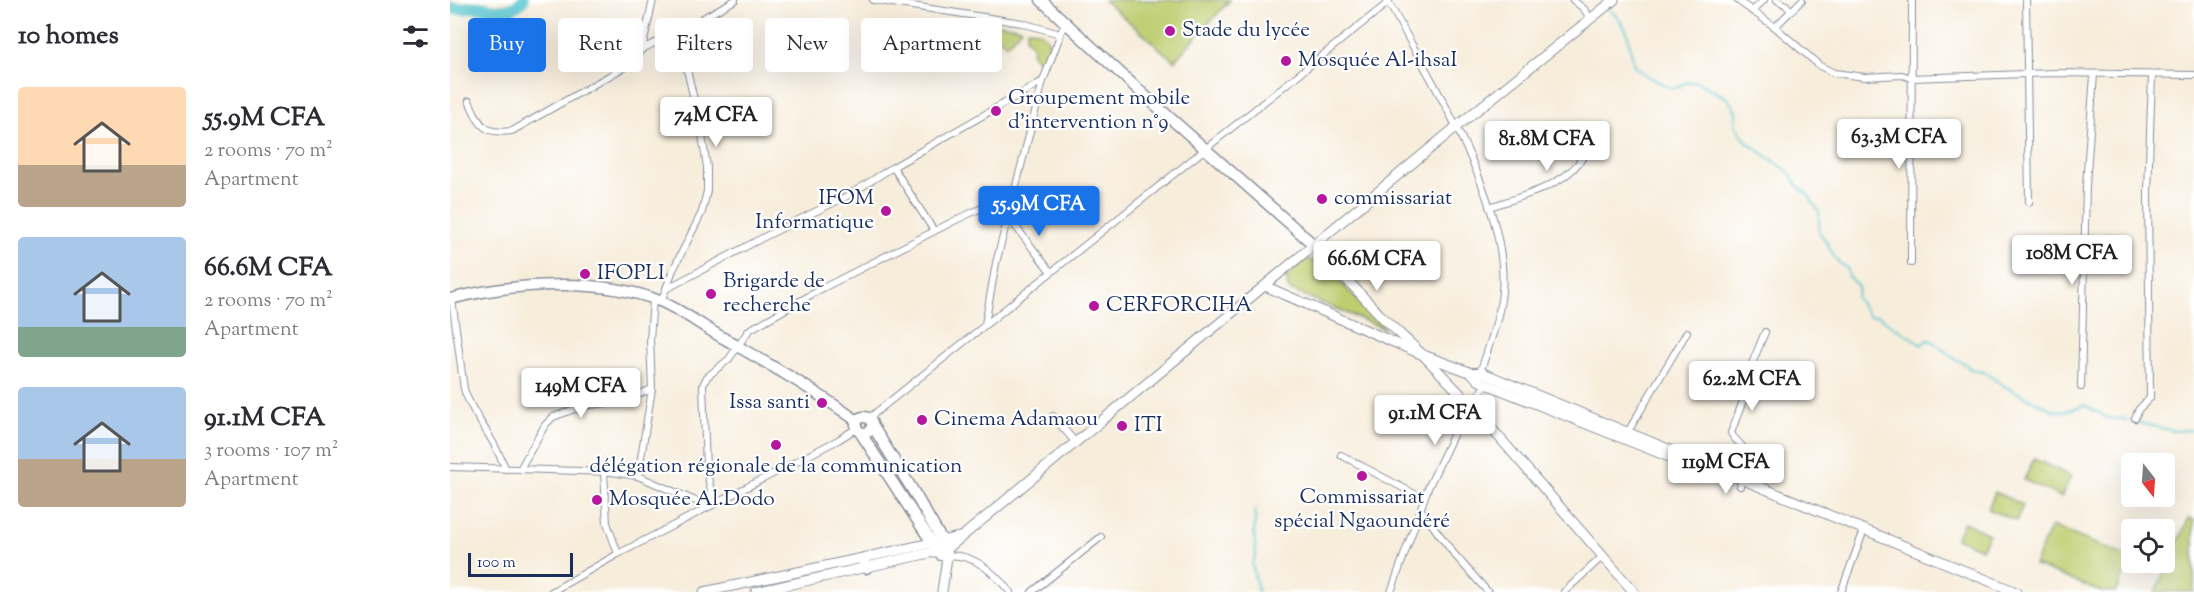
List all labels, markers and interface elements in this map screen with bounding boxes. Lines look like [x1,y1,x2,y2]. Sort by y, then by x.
place label: Stade du lycée [1182,16,1310,46]
text: 10 homes [18,18,119,55]
chip: Buy [468,18,546,72]
chip: Rent [558,18,643,72]
chip: Filters [655,18,753,72]
chip: New [765,18,849,72]
chip: Apartment [861,18,1002,72]
icon: filters [399,20,432,53]
marker: Stade du lycée [1163,24,1177,38]
place label: Mosquée Al-ihsaI [1298,46,1457,76]
marker: Mosquée Al-ihsaI [1279,54,1293,68]
place label: Groupement mobile d'intervention n°9 [1008,84,1190,138]
pin: 74M CFA [661,97,771,148]
text: 55.9M CFA [204,100,325,137]
text: 74M CFA [674,102,758,131]
marker: Groupement mobile d'intervention n°9 [989,104,1003,118]
icon: home [66,111,138,183]
pin: 63.3M CFA [1830,119,1968,170]
pin: 81.8M CFA [1478,121,1616,172]
text: 63.3M CFA [1851,124,1947,153]
text: 81.8M CFA [1499,126,1595,155]
text: 2 rooms · 70 m² [204,137,333,166]
text: Apartment [204,166,299,195]
place label: IFOM Informatique [755,184,874,238]
place label: commissariat [1334,184,1452,214]
pin: 55.9M CFA [970,186,1108,237]
text: 55.9M CFA [992,191,1086,220]
marker: commissariat [1315,192,1329,206]
marker: IFOM Informatique [879,204,893,218]
pin: 108M CFA [2010,235,2134,286]
text: 108M CFA [2026,240,2118,269]
pin: 66.6M CFA [1308,241,1446,292]
text: 66.6M CFA [1328,246,1427,275]
text: 66.6M CFA [204,250,333,287]
place label: IFOPLI [597,259,665,289]
icon: home [66,261,138,333]
marker: IFOPLI [578,267,592,281]
place label: Brigarde de recherche [723,267,825,321]
text: 2 rooms · 70 m² [204,287,333,316]
marker: Brigarde de recherche [704,287,718,301]
place label: CERFORCIHA [1106,291,1252,321]
marker: CERFORCIHA [1087,299,1101,313]
text: Apartment [204,316,299,345]
pin: 62.2M CFA [1683,361,1821,412]
text: 62.2M CFA [1703,366,1801,395]
pin: 149M CFA [519,368,643,419]
text: 149M CFA [535,373,627,402]
place label: Issa santi [729,388,810,418]
pin: 91.1M CFA [1366,395,1504,446]
marker: Issa santi [815,396,829,410]
text: 91.1M CFA [204,400,325,437]
text: 91.1M CFA [1388,400,1482,429]
place label: Cinema Adamaou [934,405,1098,435]
icon: home [66,411,138,483]
place label: ITI [1134,411,1163,441]
marker: Cinema Adamaou [915,413,929,427]
marker: ITI [1115,419,1129,433]
text: 3 rooms · 107 m² [204,437,338,466]
marker: délégation régionale de la communication [769,438,783,452]
pin: 119M CFA [1664,444,1788,495]
text: 119M CFA [1682,449,1770,478]
place label: délégation régionale de la communication [590,452,962,482]
north arrow [2121,453,2175,507]
map controls [2121,453,2175,573]
text: Apartment [204,466,299,495]
marker: Commissariat spécial Ngaoundéré [1355,469,1369,483]
place label: Commissariat spécial Ngaoundéré [1274,483,1450,537]
place label: Mosquée Al.Dodo [609,485,775,515]
marker: Mosquée Al.Dodo [590,493,604,507]
button: locate [2121,519,2175,573]
scale bar [468,550,573,578]
text: 100 m [477,552,516,575]

